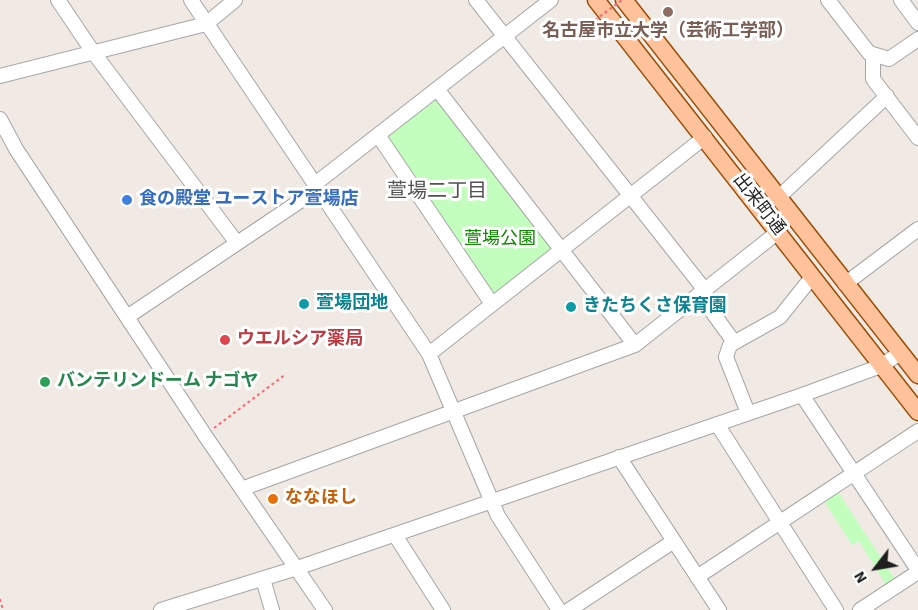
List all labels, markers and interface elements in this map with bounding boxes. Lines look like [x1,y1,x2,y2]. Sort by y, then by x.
marker: 名古屋市立大学（芸術工学部） [661,5,675,19]
place label: 名古屋市立大学（芸術工学部） [542,21,794,43]
street label: 出来町通 [727,170,789,240]
district label: 萱場二丁目 [387,181,487,205]
place label: 食の殿堂 ユーストア萱場店 [139,189,359,211]
marker: 食の殿堂 ユーストア萱場店 [120,193,134,207]
park label: 萱場公園 [464,229,536,251]
place label: 萱場団地 [316,293,388,315]
place label: きたちくさ保育園 [583,296,727,318]
marker: 萱場団地 [297,297,311,311]
marker: きたちくさ保育園 [564,300,578,314]
place label: ウエルシア薬局 [237,329,363,351]
marker: ウエルシア薬局 [218,333,232,347]
place label: バンテリンドーム ナゴヤ [57,371,259,393]
marker: バンテリンドーム ナゴヤ [38,375,52,389]
place label: ななほし [285,488,357,510]
marker: ななほし [266,492,280,506]
north arrow [846,538,906,598]
text: N [848,567,873,588]

